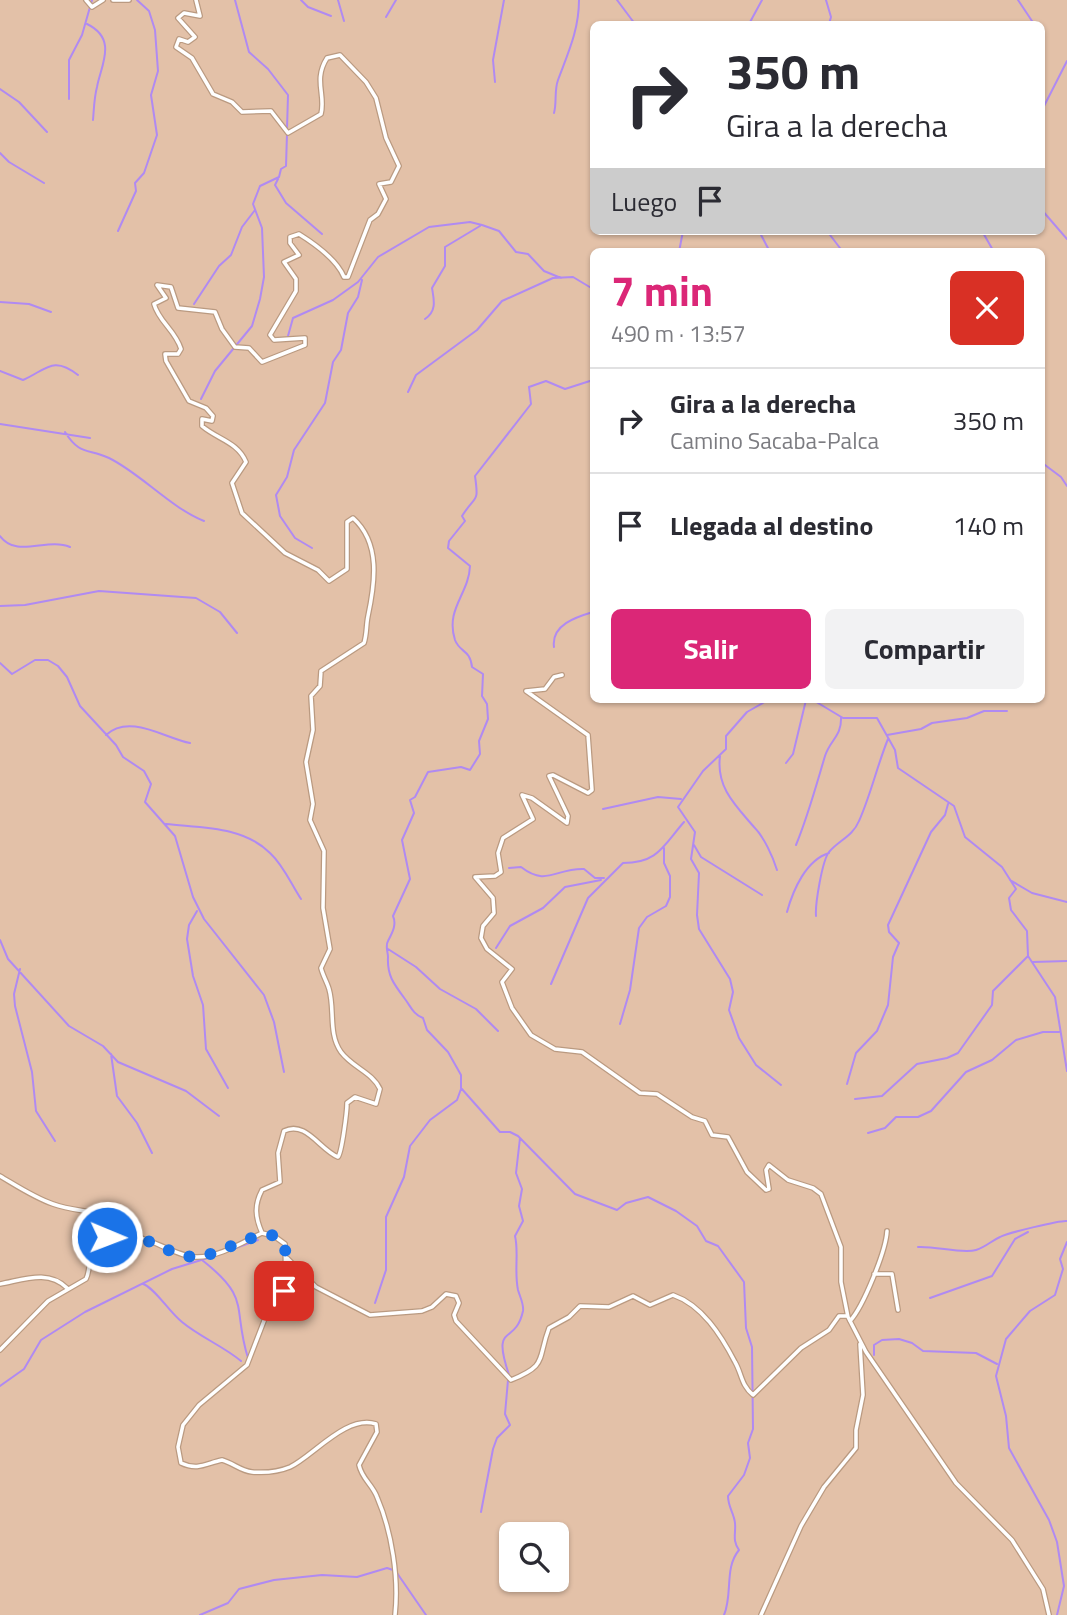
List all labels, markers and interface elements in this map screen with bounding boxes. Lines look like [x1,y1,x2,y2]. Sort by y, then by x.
text: 350 m [726,33,860,108]
icon: right [611,49,702,140]
text: Gira a la derecha [726,101,948,149]
text: Luego [611,182,677,221]
icon: arrive [691,182,729,220]
text: 7 min [611,258,713,322]
button: close [950,271,1024,345]
text: 490 m · 13:57 [611,316,746,351]
text: Gira a la derecha [670,384,856,423]
text: 350 m [953,401,1024,440]
icon: right [611,402,649,440]
text: Camino Sacaba-Palca [670,423,879,458]
text: Llegada al destino [670,506,873,545]
text: 140 m [953,506,1024,545]
icon: arrive [611,507,649,545]
button: Salir [611,609,811,689]
button: Compartir [825,609,1024,689]
position arrow [70,1200,144,1274]
pin [254,1261,314,1321]
icon: arrive [265,1272,303,1310]
map controls [499,1522,569,1592]
button: search [499,1522,569,1592]

